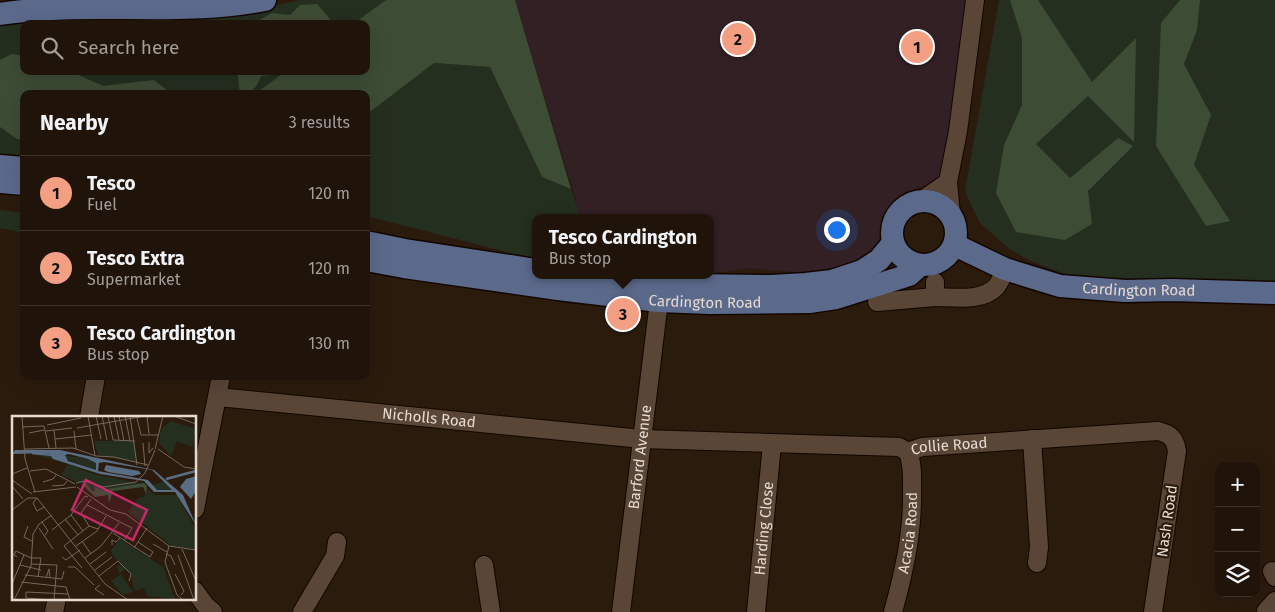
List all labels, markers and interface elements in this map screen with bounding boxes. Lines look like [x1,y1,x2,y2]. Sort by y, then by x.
search box [20,20,370,75]
pin: 2 [722,20,754,58]
pin: 1 [901,28,933,66]
icon: search [38,34,66,62]
text: Search here [78,36,179,59]
text: Nearby [40,110,108,136]
text: 3 results [289,113,350,132]
text: Tesco [87,172,136,195]
text: 1 [52,184,60,203]
text: 120 m [308,184,350,203]
text: Fuel [87,195,117,214]
popup [532,214,714,279]
your location [824,217,850,243]
text: Tesco Cardington [549,226,697,249]
text: Tesco Extra [87,247,185,270]
text: Bus stop [549,249,611,268]
text: 2 [52,259,60,278]
text: 120 m [308,259,350,278]
text: Supermarket [87,270,181,289]
street label: Cardington Road [1082,279,1196,300]
street label: Cardington Road [648,291,762,312]
pin: 3 [607,295,639,333]
text: Tesco Cardington [87,322,236,345]
text: 3 [52,334,60,353]
text: 130 m [308,334,350,353]
text: Bus stop [87,345,150,364]
street label: Nicholls Road [381,404,476,431]
street label: Barford Avenue [625,404,655,510]
inset map [12,416,196,600]
street label: Collie Road [908,434,988,459]
map controls [1215,462,1260,597]
button: + [1215,462,1260,507]
street label: Harding Close [751,481,777,576]
street label: Nash Road [1153,484,1181,558]
street label: Acacia Road [894,492,921,575]
button: − [1215,507,1260,552]
button: layers [1215,552,1260,597]

